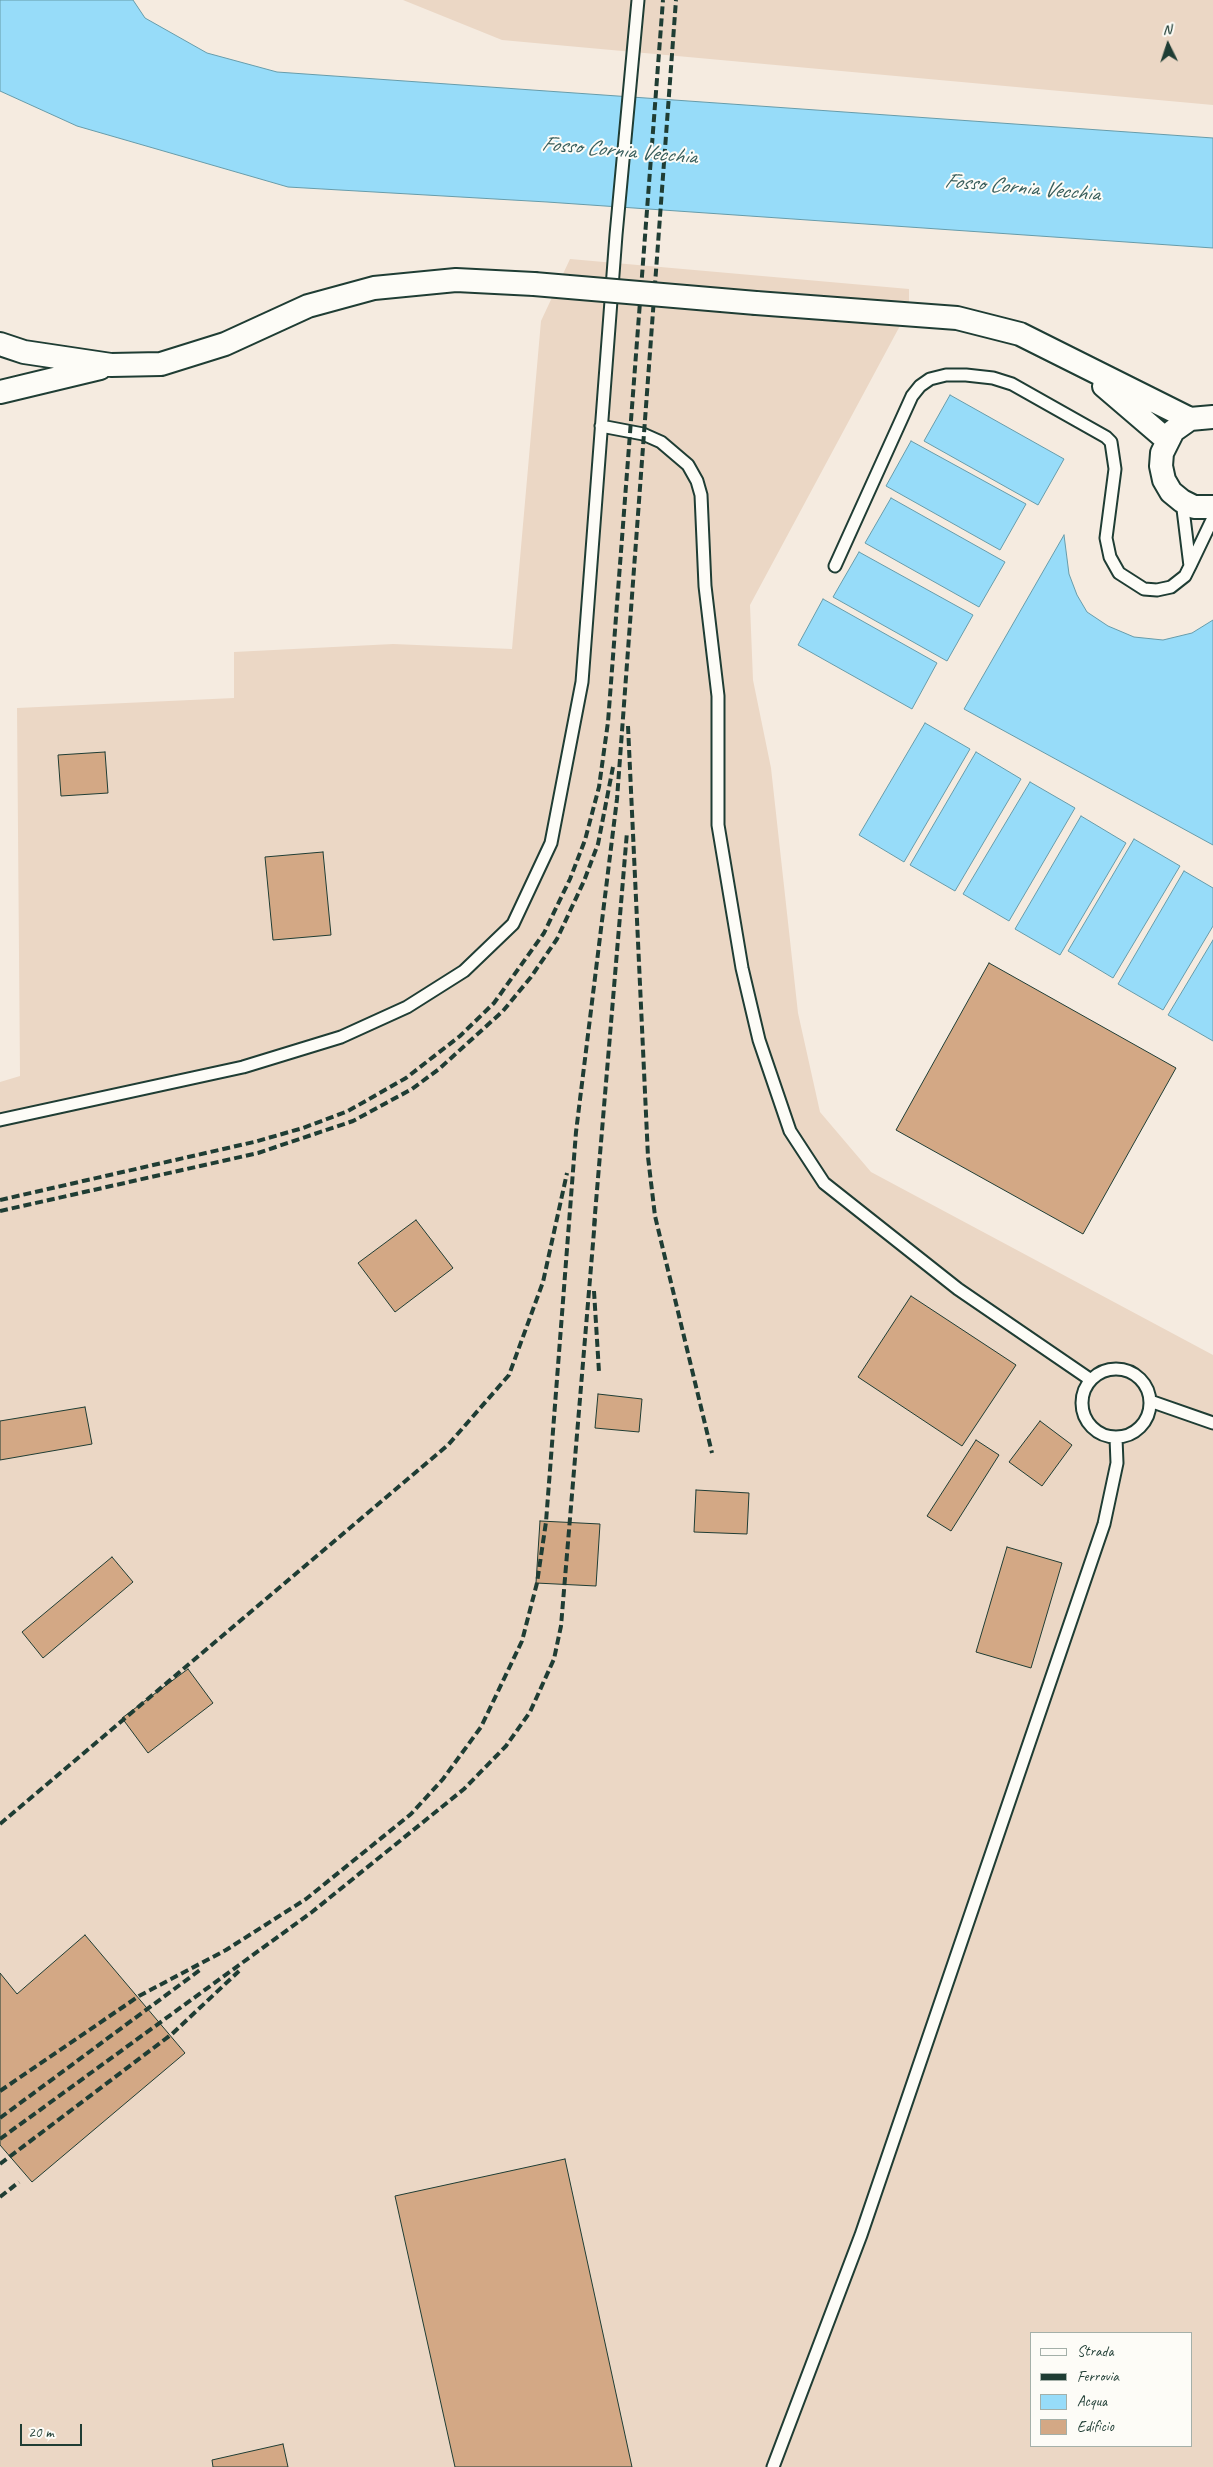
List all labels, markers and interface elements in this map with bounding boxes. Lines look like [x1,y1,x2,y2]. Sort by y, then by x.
north arrow [1143,20,1193,70]
text: N [1162,21,1172,38]
water label: Fosso Cornia Vecchia [540,131,698,171]
water label: Fosso Cornia Vecchia [943,168,1101,208]
legend [1030,2332,1193,2447]
text: Strada [1077,2342,1113,2361]
text: Ferrovia [1077,2367,1119,2386]
text: Acqua [1077,2392,1107,2411]
scale bar [22,2414,85,2446]
text: Edificio [1077,2417,1114,2436]
text: 20 m [28,2423,54,2442]

